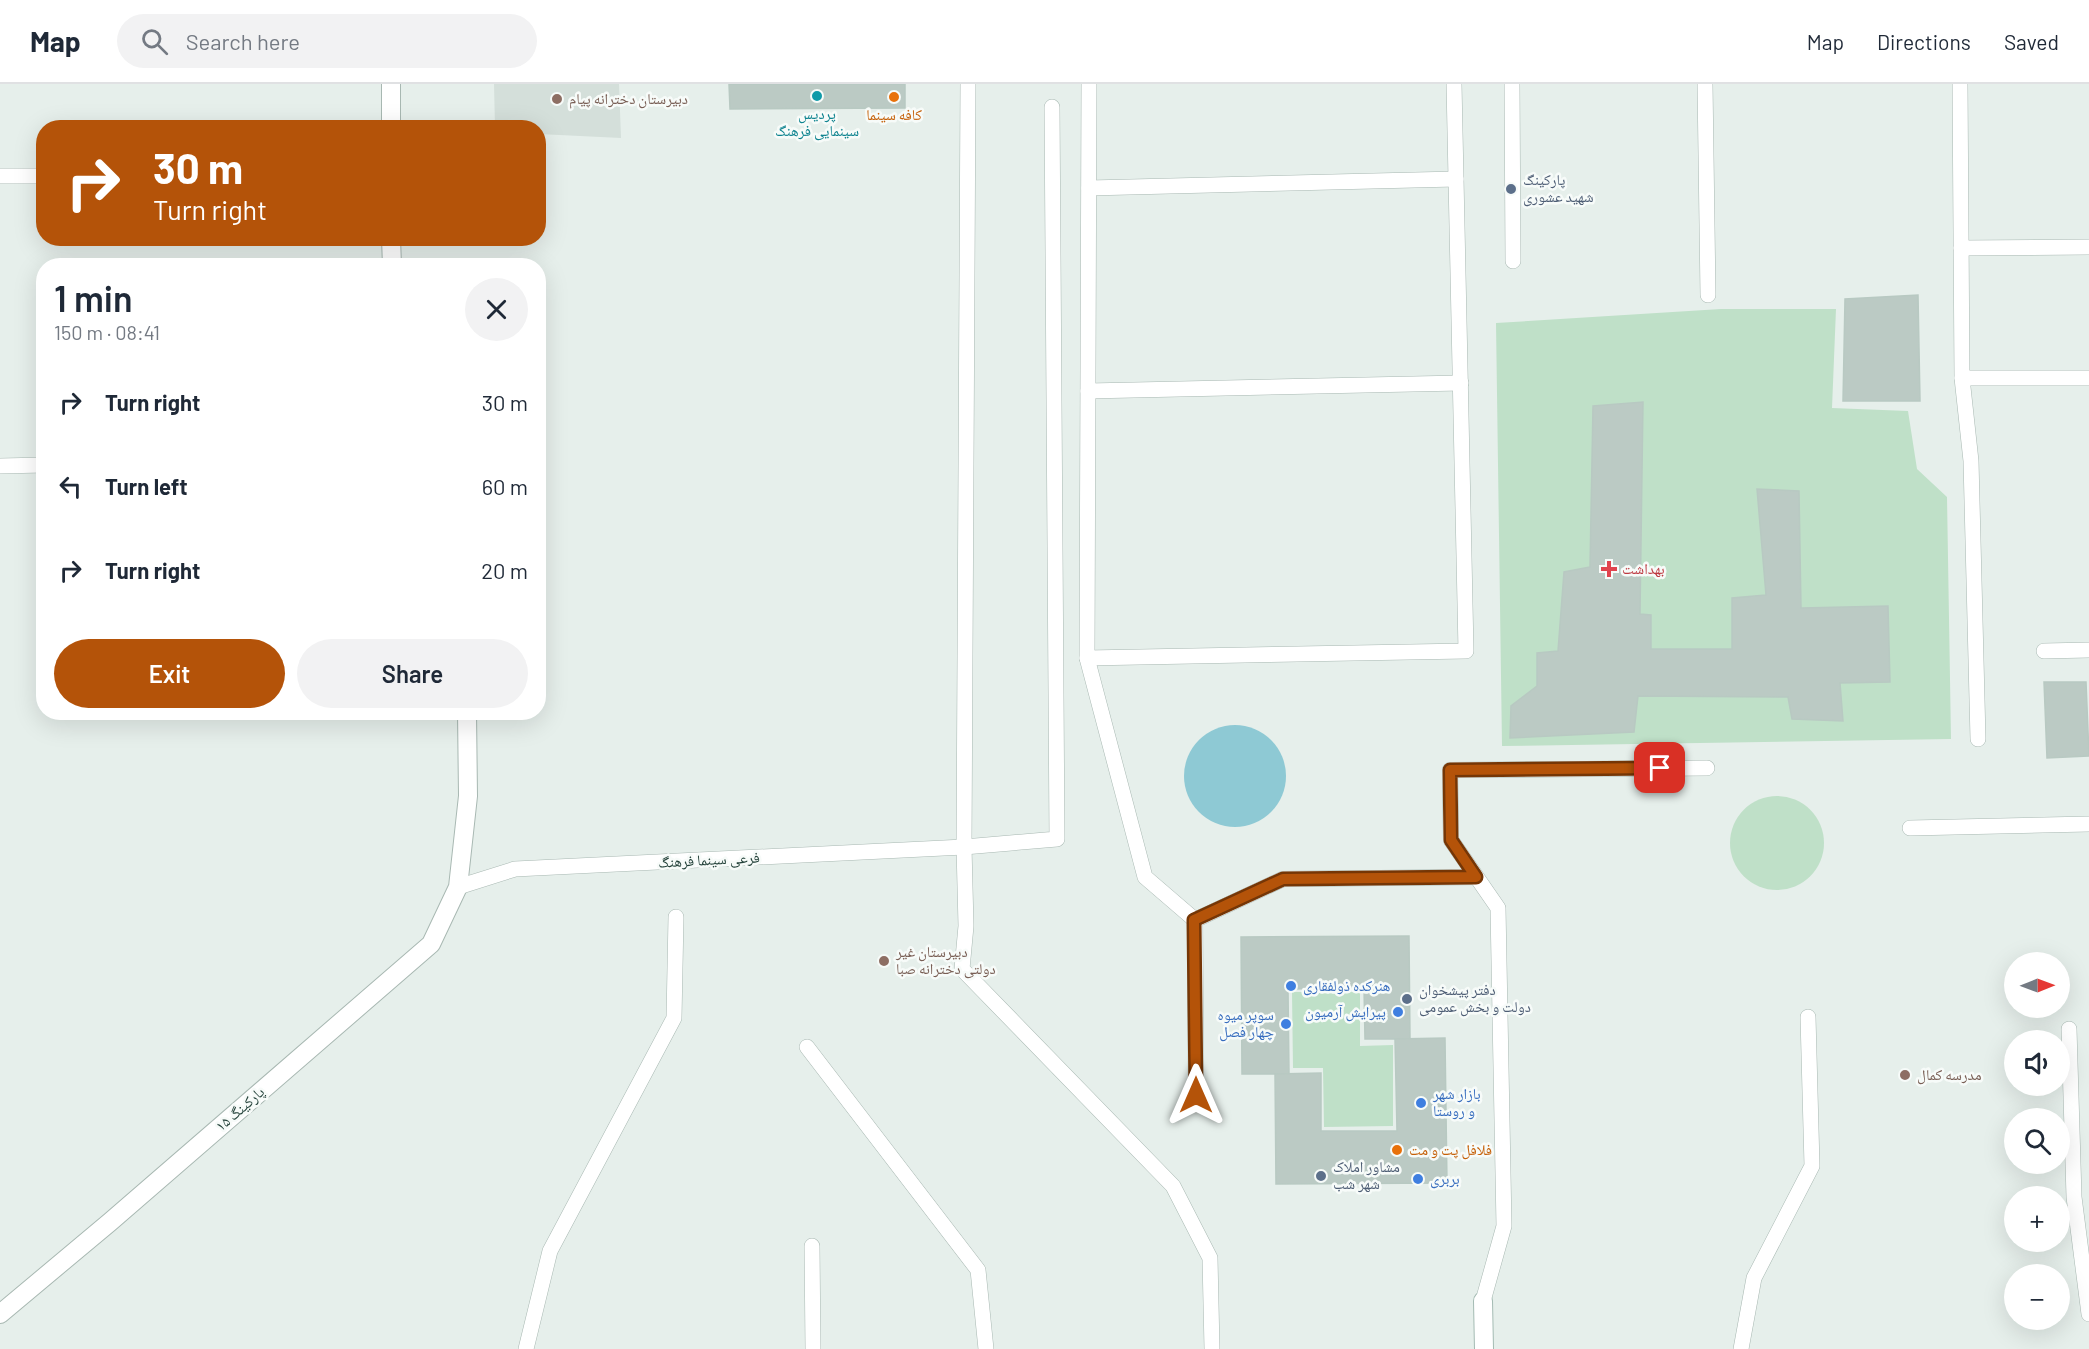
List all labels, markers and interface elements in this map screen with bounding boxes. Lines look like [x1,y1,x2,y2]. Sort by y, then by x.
search box [117,14,537,68]
text: Map [30,24,81,58]
icon: search [138,25,171,58]
text: Search here [186,28,300,54]
text: Map [1807,29,1844,54]
text: Directions [1877,29,1971,54]
text: Saved [2004,29,2059,54]
place label: دبیرستان دخترانه پیام [569,89,688,109]
marker: پردیس سینمایی فرهنگ [810,89,824,103]
marker: کافه سینما [887,90,901,104]
marker: دبیرستان دخترانه پیام [550,92,564,106]
place label: پردیس سینمایی فرهنگ [775,104,859,141]
place label: کافه سینما [866,105,922,123]
text: 30 m [153,142,243,192]
icon: right [54,144,132,222]
place label: پارکینگ شهید عشوری [1523,170,1594,207]
marker: پارکینگ شهید عشوری [1504,182,1518,196]
text: Turn right [153,193,267,225]
text: 1 min [54,276,133,319]
button: close [465,278,528,341]
text: 150 m · 08:41 [54,320,160,344]
icon: right [54,386,87,419]
text: Turn right [105,389,200,415]
text: 30 m [482,389,528,415]
icon: left [54,470,87,503]
text: Turn left [105,473,188,499]
text: 60 m [482,473,528,499]
icon: right [54,554,87,587]
text: Turn right [105,557,200,583]
text: 20 m [481,557,528,583]
place label: بهداشت [1622,559,1665,578]
marker: بهداشت [1600,560,1618,578]
button: Exit [54,639,285,708]
button: Share [297,639,528,708]
pin [1634,742,1685,793]
icon: arrive [1643,751,1676,784]
street label: فرعی سینما فرهنگ [658,847,760,873]
place label: دبیرستان غیر دولتی دخترانه صبا [895,942,996,979]
north arrow [2004,952,2070,1018]
map controls [2004,952,2070,1330]
marker: دبیرستان غیر دولتی دخترانه صبا [877,954,891,968]
place label: هنرکده ذولفقاری [1303,976,1390,996]
marker: هنرکده ذولفقاری [1284,979,1298,993]
place label: دفتر پیشخوان دولت و بخش عمومی [1419,980,1531,1017]
marker: دفتر پیشخوان دولت و بخش عمومی [1400,992,1414,1006]
place label: پیرایش آرمیون [1305,1002,1386,1022]
place label: سوپر میوه چهار فصل [1218,1005,1274,1042]
marker: پیرایش آرمیون [1391,1005,1405,1019]
marker: سوپر میوه چهار فصل [1279,1017,1293,1031]
button: sound [2004,1030,2070,1096]
position arrow [1164,1063,1228,1127]
place label: مدرسه کمال [1917,1065,1982,1085]
marker: مدرسه کمال [1898,1068,1912,1082]
street label: پارکینگ ۱۵ [211,1082,268,1135]
place label: بازار شهر و روستا [1432,1084,1481,1120]
marker: بازار شهر و روستا [1414,1096,1428,1110]
button: search [2004,1108,2070,1174]
place label: فلافل پت و مت [1409,1140,1492,1160]
marker: فلافل پت و مت [1390,1143,1404,1157]
place label: مشاور املاک شهر شب [1333,1157,1400,1193]
marker: مشاور املاک شهر شب [1314,1169,1328,1183]
place label: بربری [1430,1169,1460,1189]
marker: بربری [1411,1172,1425,1186]
button: + [2004,1186,2070,1252]
button: − [2004,1264,2070,1330]

